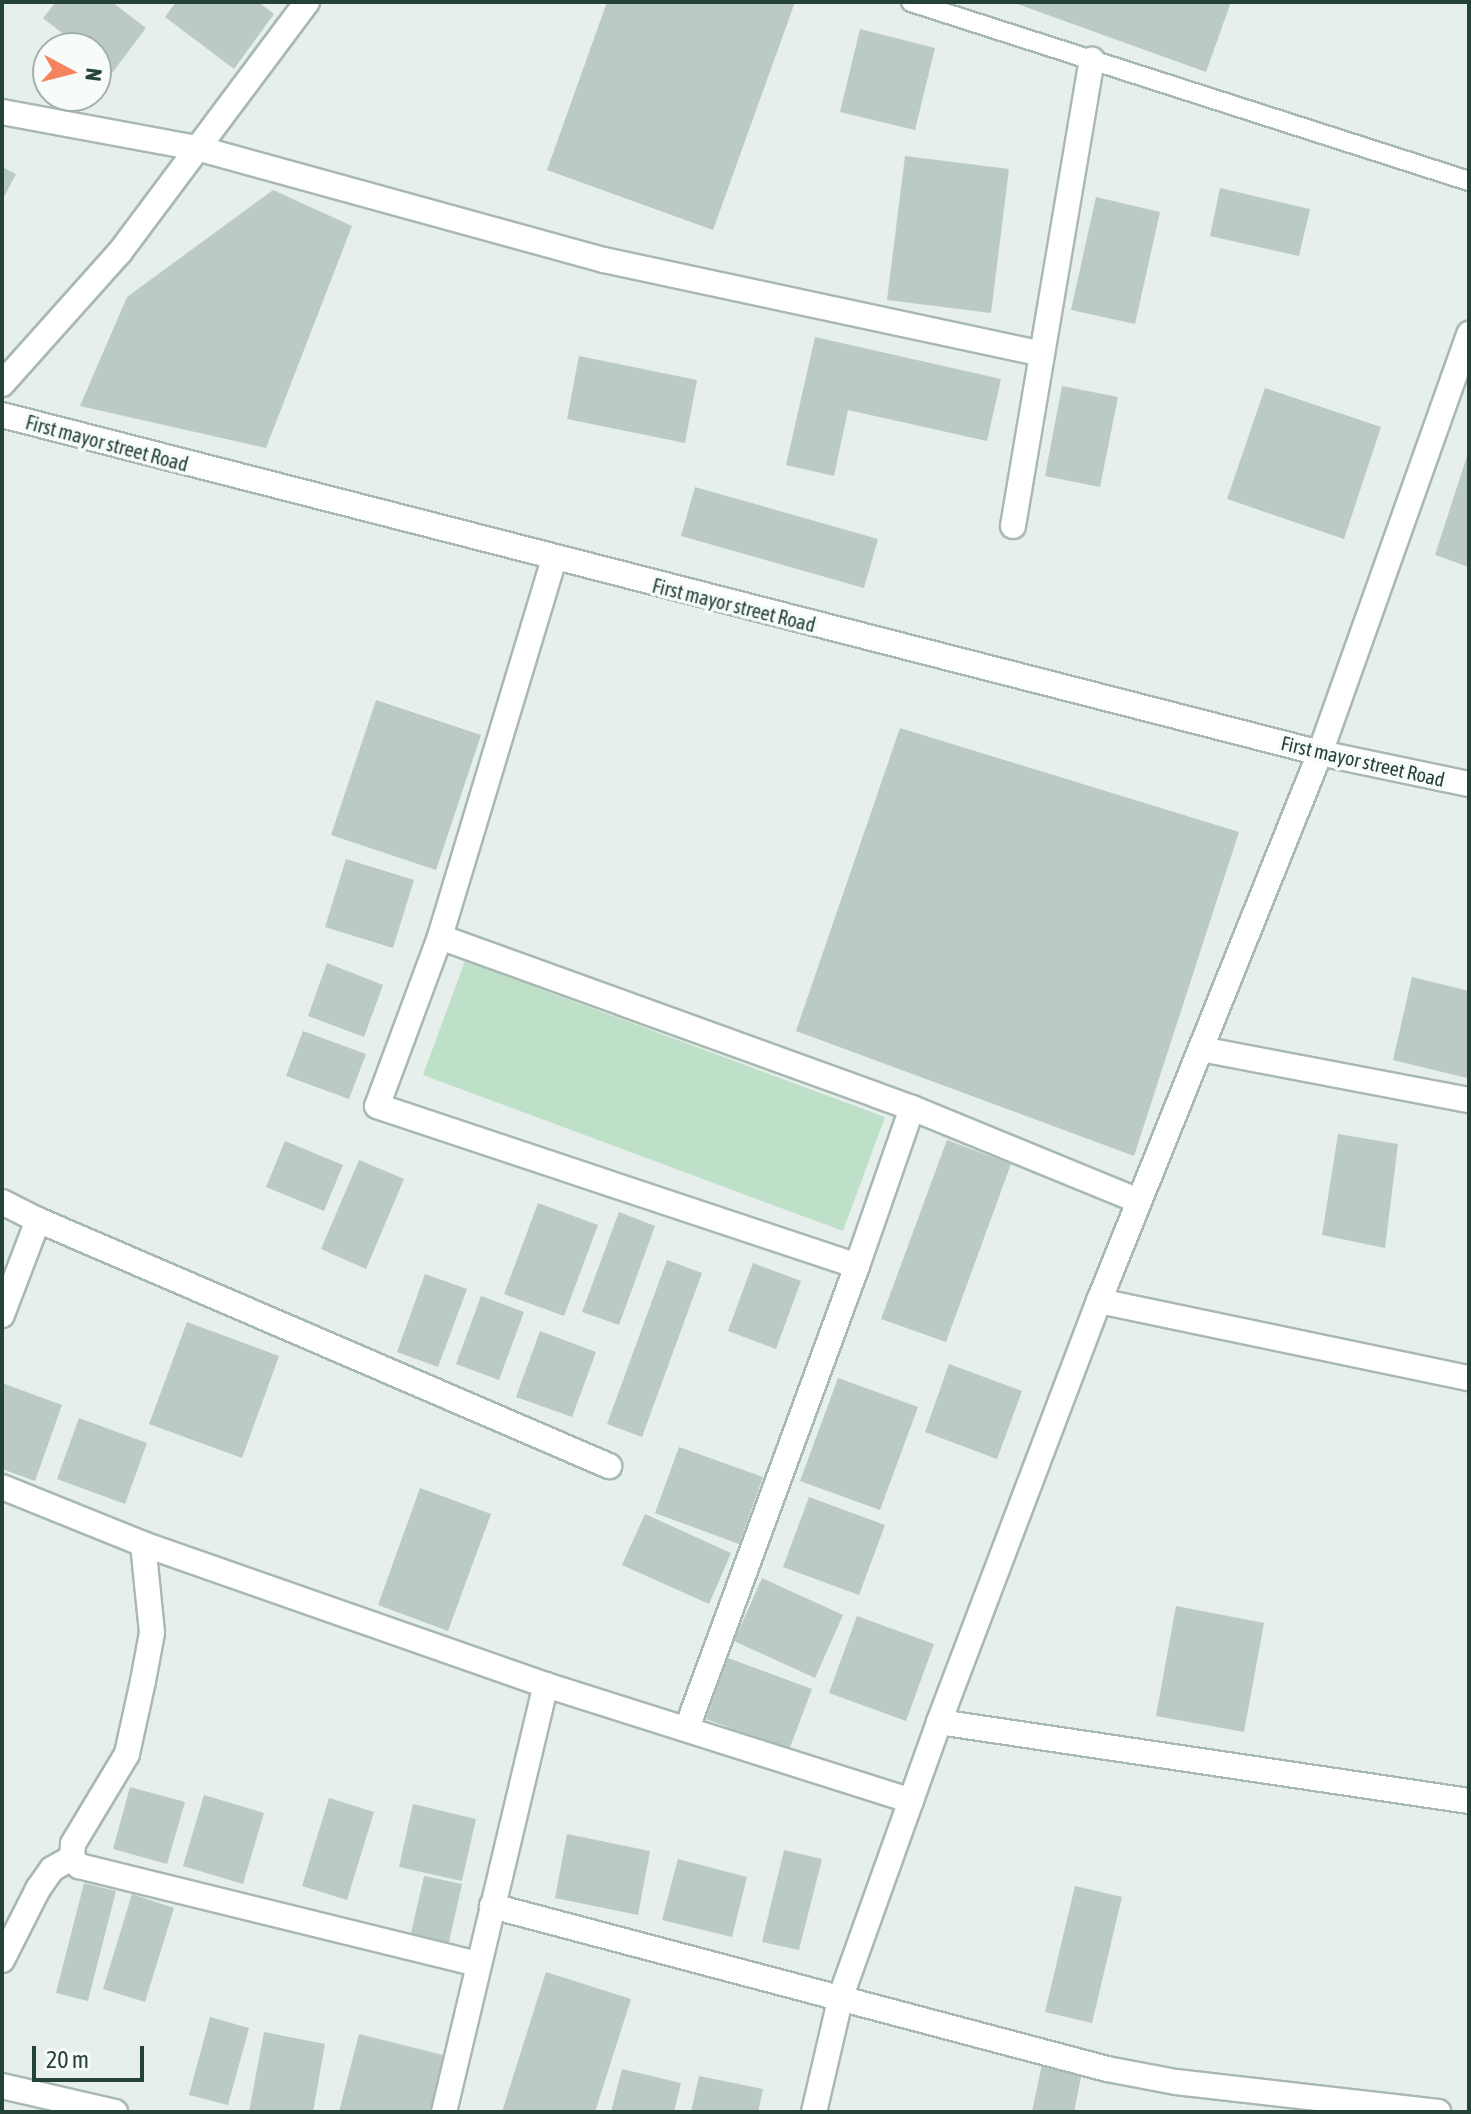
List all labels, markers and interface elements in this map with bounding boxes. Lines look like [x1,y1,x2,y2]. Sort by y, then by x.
north arrow [32,32,112,112]
text: N [80,67,108,83]
street label: First mayor street Road [23,410,191,476]
street label: First mayor street Road [650,573,818,637]
street label: First mayor street Road [1279,730,1447,792]
scale bar [36,2030,148,2080]
text: 20 m [46,2046,89,2073]

